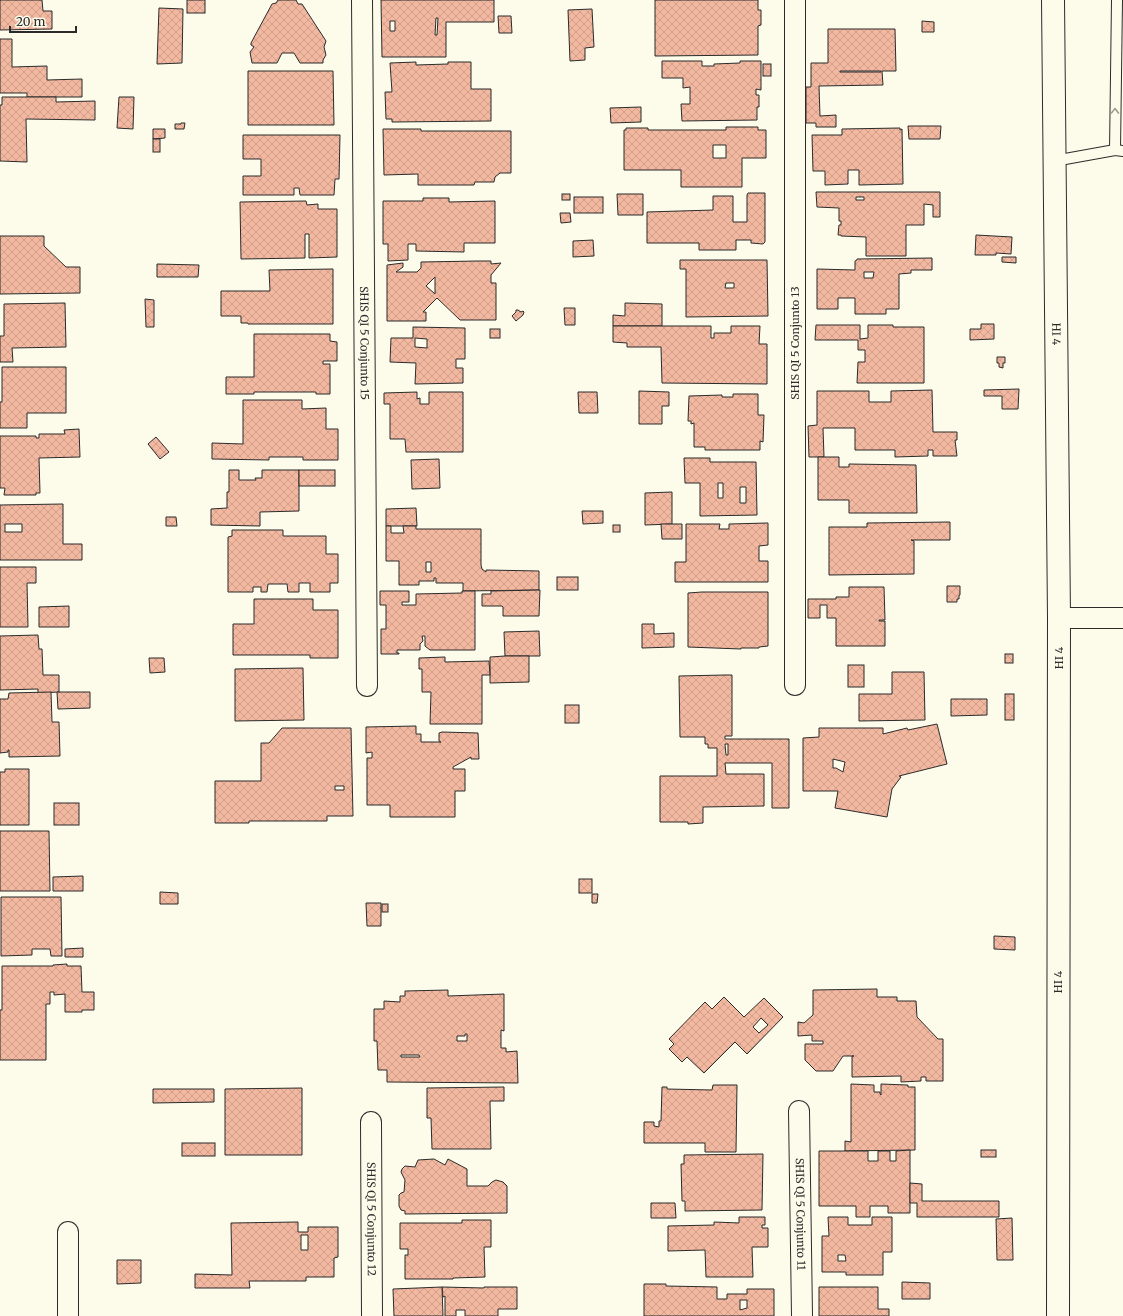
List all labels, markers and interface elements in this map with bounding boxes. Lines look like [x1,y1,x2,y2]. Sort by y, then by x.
scale bar [10,8,76,34]
text: 20 m [16,14,45,29]
one-way arrow [1111,108,1119,114]
street label: SHIS QI 5 Conjunto 15 [357,286,372,400]
street label: SHIS QI 5 Conjunto 13 [788,286,802,400]
street label: HI 4 [1049,323,1063,345]
street label: HI 4 [1052,647,1066,669]
street label: HI 4 [1051,971,1065,993]
street label: SHIS QI 5 Conjunto 11 [793,1158,808,1270]
street label: SHIS QI 5 Conjunto 12 [364,1162,379,1276]

